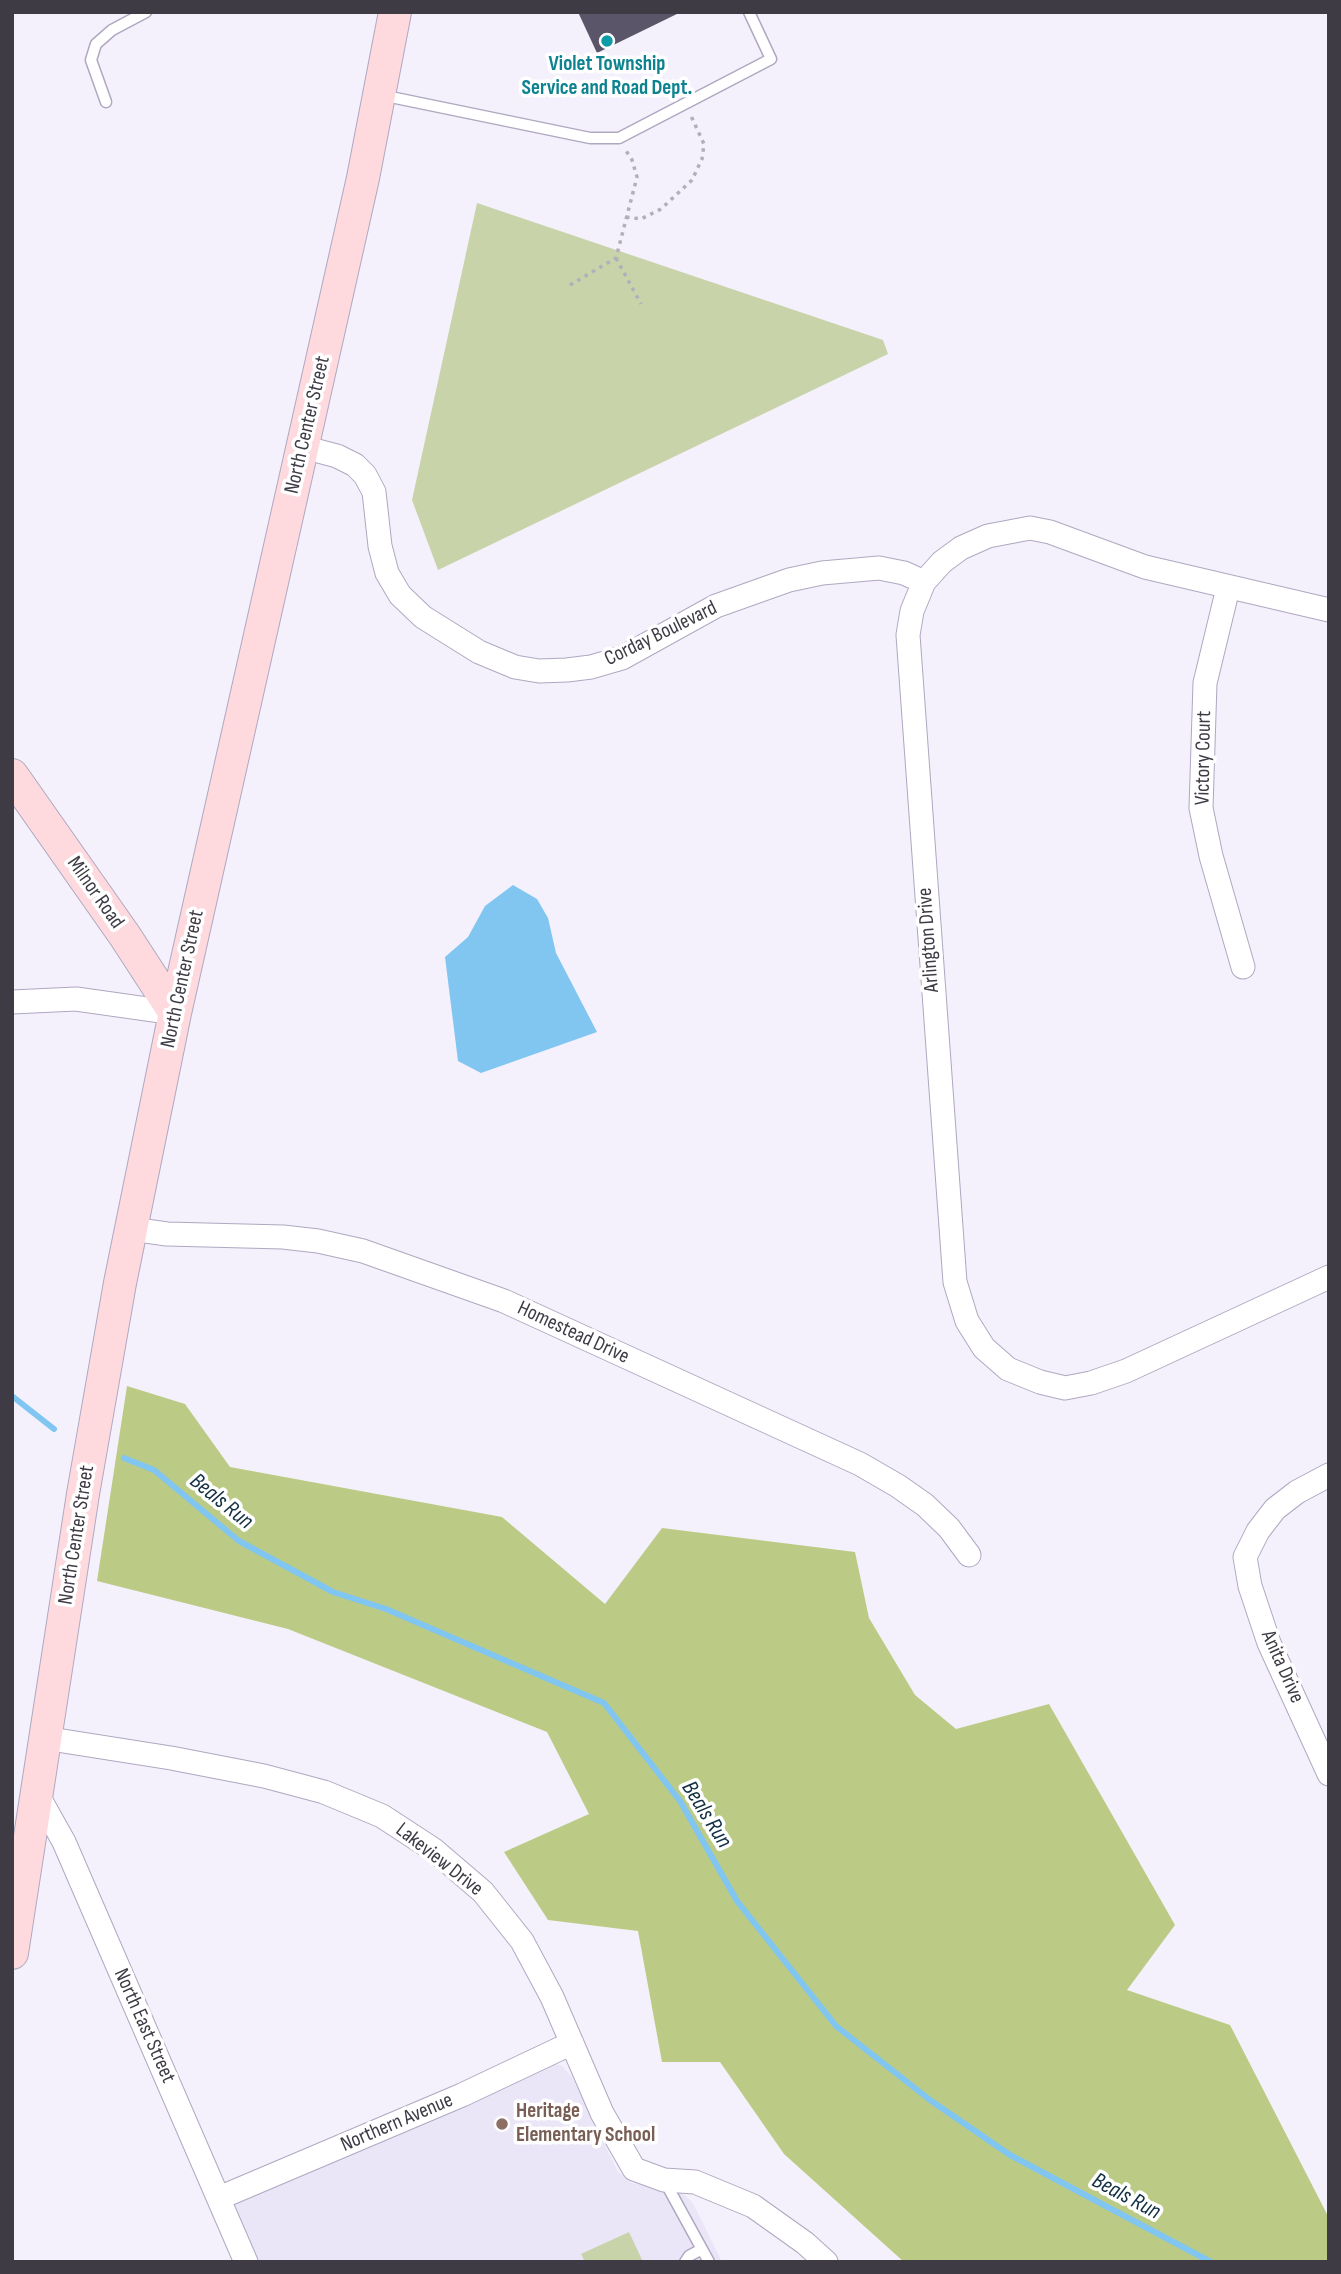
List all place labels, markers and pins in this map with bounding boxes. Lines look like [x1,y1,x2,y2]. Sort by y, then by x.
marker: Violet Township Service and Road Dept. [599,33,615,49]
place label: Violet Township Service and Road Dept. [522,52,692,102]
place label: Heritage Elementary School [516,2099,655,2149]
marker: Heritage Elementary School [494,2116,510,2132]

